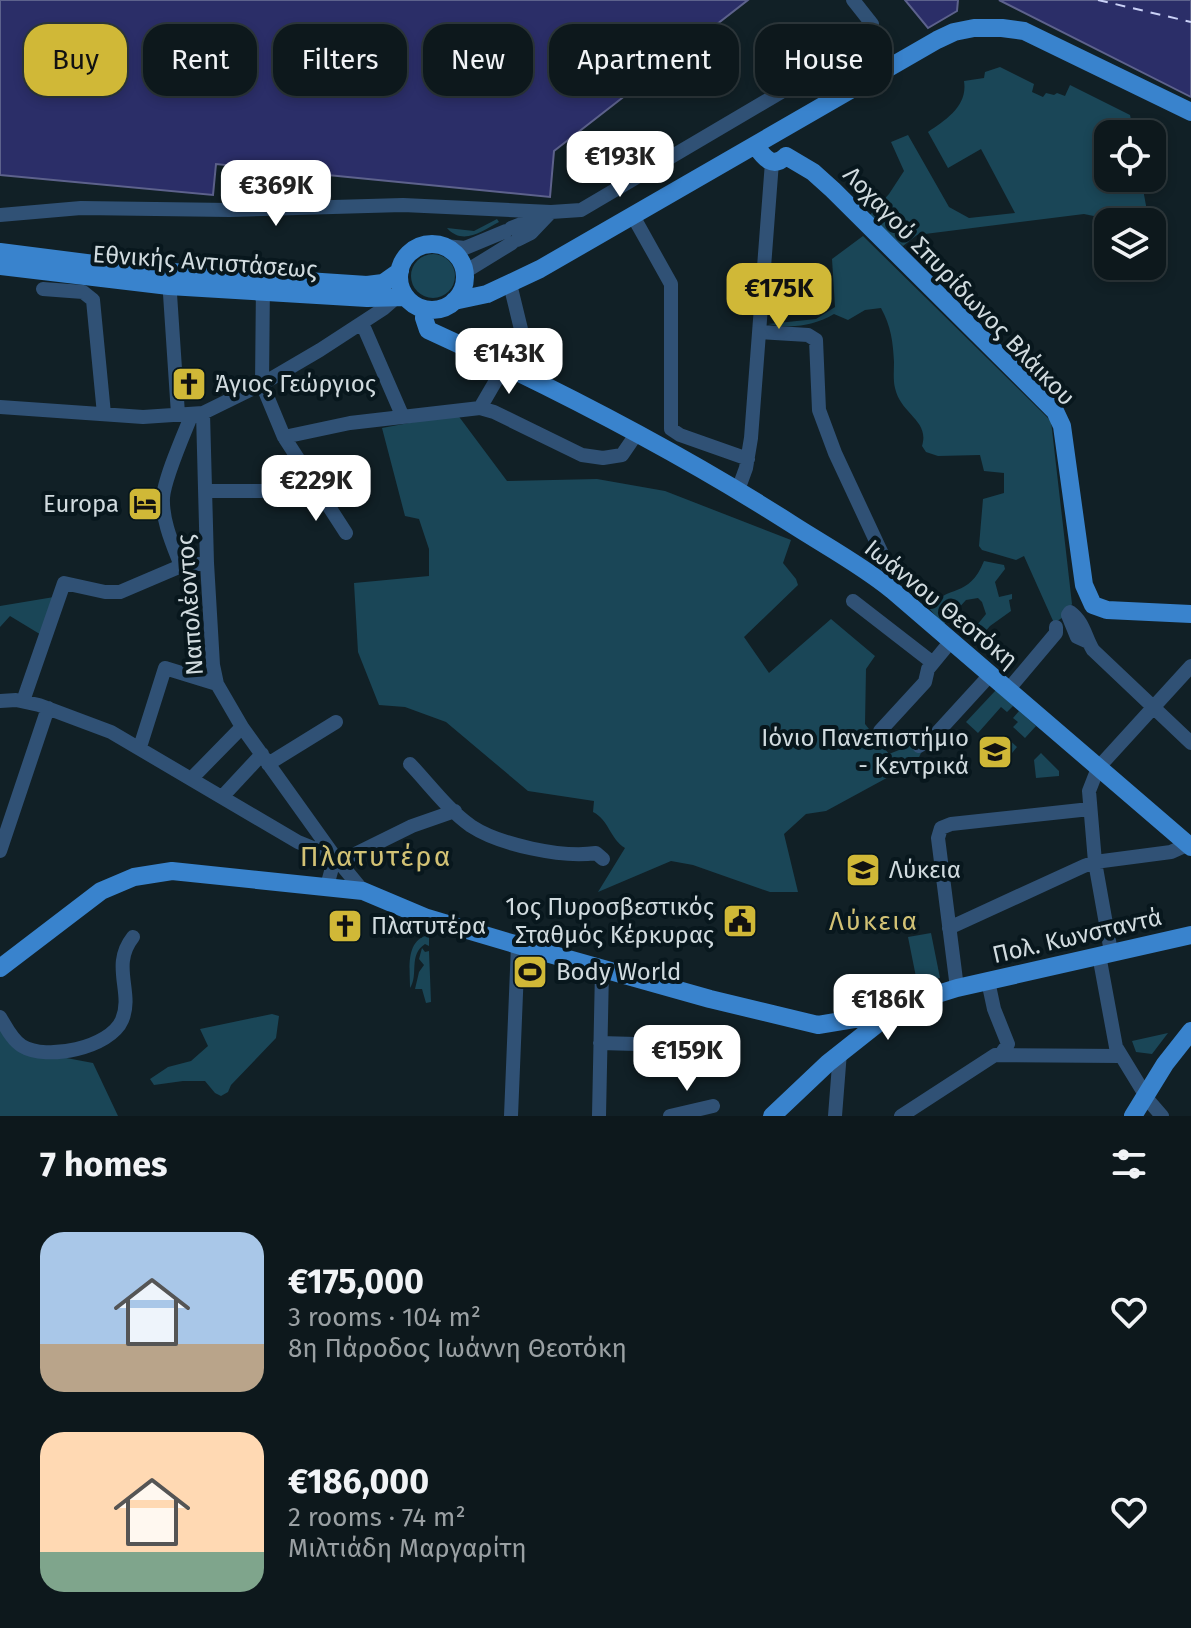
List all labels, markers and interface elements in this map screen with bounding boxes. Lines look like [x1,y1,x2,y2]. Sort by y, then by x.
chip: Buy [24,24,127,96]
chip: Rent [143,24,257,96]
chip: Filters [273,24,407,96]
chip: New [423,24,533,96]
chip: Apartment [549,24,739,96]
chip: House [755,24,892,96]
map controls [1094,120,1166,280]
button: locate [1094,120,1166,192]
pin: €193K [564,131,676,199]
text: €193K [585,141,655,172]
pin: €369K [220,160,332,228]
street label: Λοχαγού Σπυρίδωνος Βλάικου [837,161,1081,411]
text: €369K [239,170,313,201]
button: layers [1094,208,1166,280]
street label: Εθνικής Αντιστάσεως [92,240,318,284]
pin: €175K [723,263,835,331]
text: €175K [745,273,813,304]
pin: €143K [453,328,565,396]
text: €143K [474,338,544,369]
church icon: Άγιος Γεώργιος [170,365,208,403]
place label: Άγιος Γεώργιος [215,370,376,398]
pin: €229K [260,455,372,523]
text: €229K [280,465,352,496]
hotel icon: Europa [126,485,164,523]
place label: Europa [43,490,119,518]
street label: Ναπολέοντος [171,533,209,677]
street label: Ιωάννου Θεοτόκη [859,534,1023,674]
place label: Ιόνιο Πανεπιστήμιο - Κεντρικά [761,724,969,780]
school or university icon: Ιόνιο Πανεπιστήμιο - Κεντρικά [976,733,1014,771]
district label: Πλατυτέρα [300,840,452,873]
school or university icon: Λύκεια [844,851,882,889]
place label: Λύκεια [889,856,961,884]
place label: 1ος Πυροσβεστικός Σταθμός Κέρκυρας [505,893,714,949]
public building icon: 1ος Πυροσβεστικός Σταθμός Κέρκυρας [721,902,759,940]
street label: Πολ. Κωνσταντά [990,903,1164,969]
district label: Λύκεια [829,906,919,937]
church icon: Πλατυτέρα [326,907,364,945]
place label: Πλατυτέρα [371,912,486,940]
sports icon: Body World [511,953,549,991]
place label: Body World [556,958,681,986]
pin: €186K [832,974,944,1042]
text: €186K [852,984,924,1015]
pin: €159K [631,1025,743,1093]
text: €159K [651,1035,723,1066]
icon: filters [1107,1142,1151,1186]
text: 7 homes [40,1144,167,1185]
text: €175,000 [288,1261,424,1302]
icon: home [104,1264,200,1360]
icon: heart [1107,1290,1151,1334]
text: 3 rooms · 104 m² [288,1302,481,1333]
text: 8η Πάροδος Ιωάννη Θεοτόκη [288,1333,627,1364]
text: €186,000 [288,1461,429,1502]
icon: home [104,1464,200,1560]
icon: heart [1107,1490,1151,1534]
text: 2 rooms · 74 m² [288,1502,466,1533]
text: Μιλτιάδη Μαργαρίτη [288,1533,527,1564]

